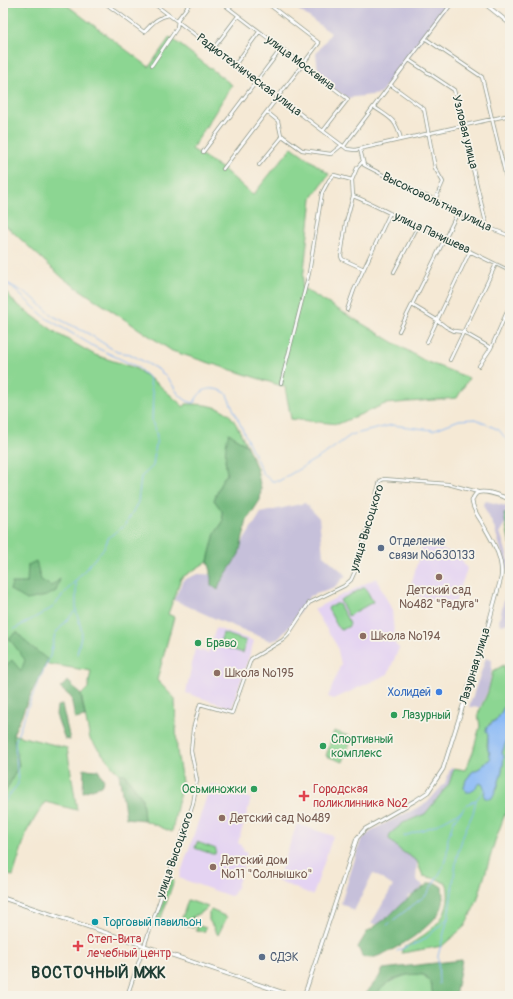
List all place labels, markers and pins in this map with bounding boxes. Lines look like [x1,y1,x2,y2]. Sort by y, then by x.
place label: Отделение связи №630133 [389,534,475,563]
marker: Отделение связи №630133 [376,543,386,553]
marker: Детский сад №482 "Радуга" [434,572,444,582]
place label: Детский сад №482 "Радуга" [399,583,479,612]
place label: Школа №194 [371,629,440,644]
marker: Школа №194 [358,631,368,641]
place label: Браво [206,636,237,651]
marker: Браво [193,638,203,648]
place label: Школа №195 [225,666,294,681]
marker: Школа №195 [212,668,222,678]
place label: Холидей [388,685,431,700]
marker: Холидей [434,687,444,697]
place label: Лазурный [401,708,451,723]
marker: Лазурный [389,710,399,720]
place label: Спортивный комплекс [331,732,394,761]
marker: Спортивный комплекс [318,741,328,751]
place label: Осьминожки [182,782,247,797]
place label: Городская поликлинника №2 [313,782,408,811]
marker: Осьминожки [249,784,259,794]
marker: Городская поликлинника №2 [298,790,310,802]
place label: Детский сад №489 [229,811,330,826]
marker: Детский сад №489 [217,813,227,823]
place label: Детский дом №11 "Солнышко" [220,853,312,882]
marker: Детский дом №11 "Солнышко" [208,862,218,872]
place label: Торговый павильон [103,915,202,930]
marker: Торговый павильон [90,917,100,927]
place label: Степ-Вита лечебный центр [87,932,172,961]
marker: Степ-Вита лечебный центр [72,940,84,952]
place label: СДЭК [270,950,299,965]
marker: СДЭК [257,952,267,962]

